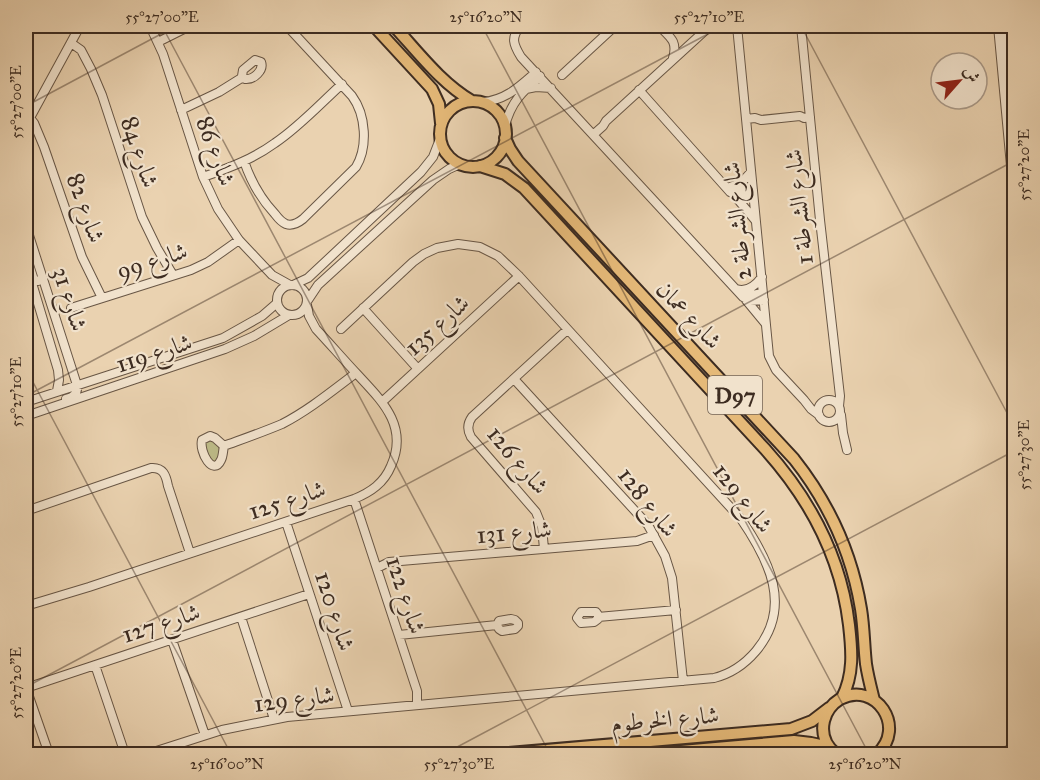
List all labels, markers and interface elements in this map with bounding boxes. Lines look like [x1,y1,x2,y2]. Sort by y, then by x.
text: 55°27'00"E [125,8,199,26]
text: 25°16'20"N [450,8,523,26]
text: 55°27'10"E [674,8,744,26]
north arrow [929,51,989,111]
text: ش [960,63,984,86]
text: 55°27'00"E [7,65,25,139]
street label: شارع 86 [185,112,242,192]
street label: شارع 84 [110,113,166,193]
text: 55°27'20"E [1015,129,1033,201]
street label: شارع الشرطة 1 [778,147,825,266]
street label: شارع الشرطة 2 [716,160,763,281]
street label: شارع 82 [55,169,112,248]
street label: شارع 99 [113,236,193,291]
street label: شارع 31 [41,263,94,337]
street label: شارع عمان [646,274,728,359]
street label: شارع 135 [398,288,479,366]
street label: شارع 119 [112,327,198,384]
text: 55°27'10"E [7,357,25,427]
road number: D97 [708,376,762,414]
text: 55°27'30"E [1015,419,1033,490]
street label: شارع 126 [477,420,555,504]
street label: شارع 129 [702,457,780,542]
street label: شارع 128 [607,461,685,546]
street label: شارع 125 [245,474,331,531]
street label: شارع 131 [475,514,553,555]
street label: شارع 122 [375,552,433,639]
street label: شارع 120 [303,567,362,656]
street label: شارع 127 [118,596,205,654]
text: 55°27'20"E [7,647,25,719]
street label: شارع 129 [252,679,337,724]
street label: شارع الخرطوم [610,699,721,745]
text: 25°16'00"N [190,755,264,773]
text: 55°27'30"E [424,755,495,773]
text: 25°16'20"N [829,755,902,773]

